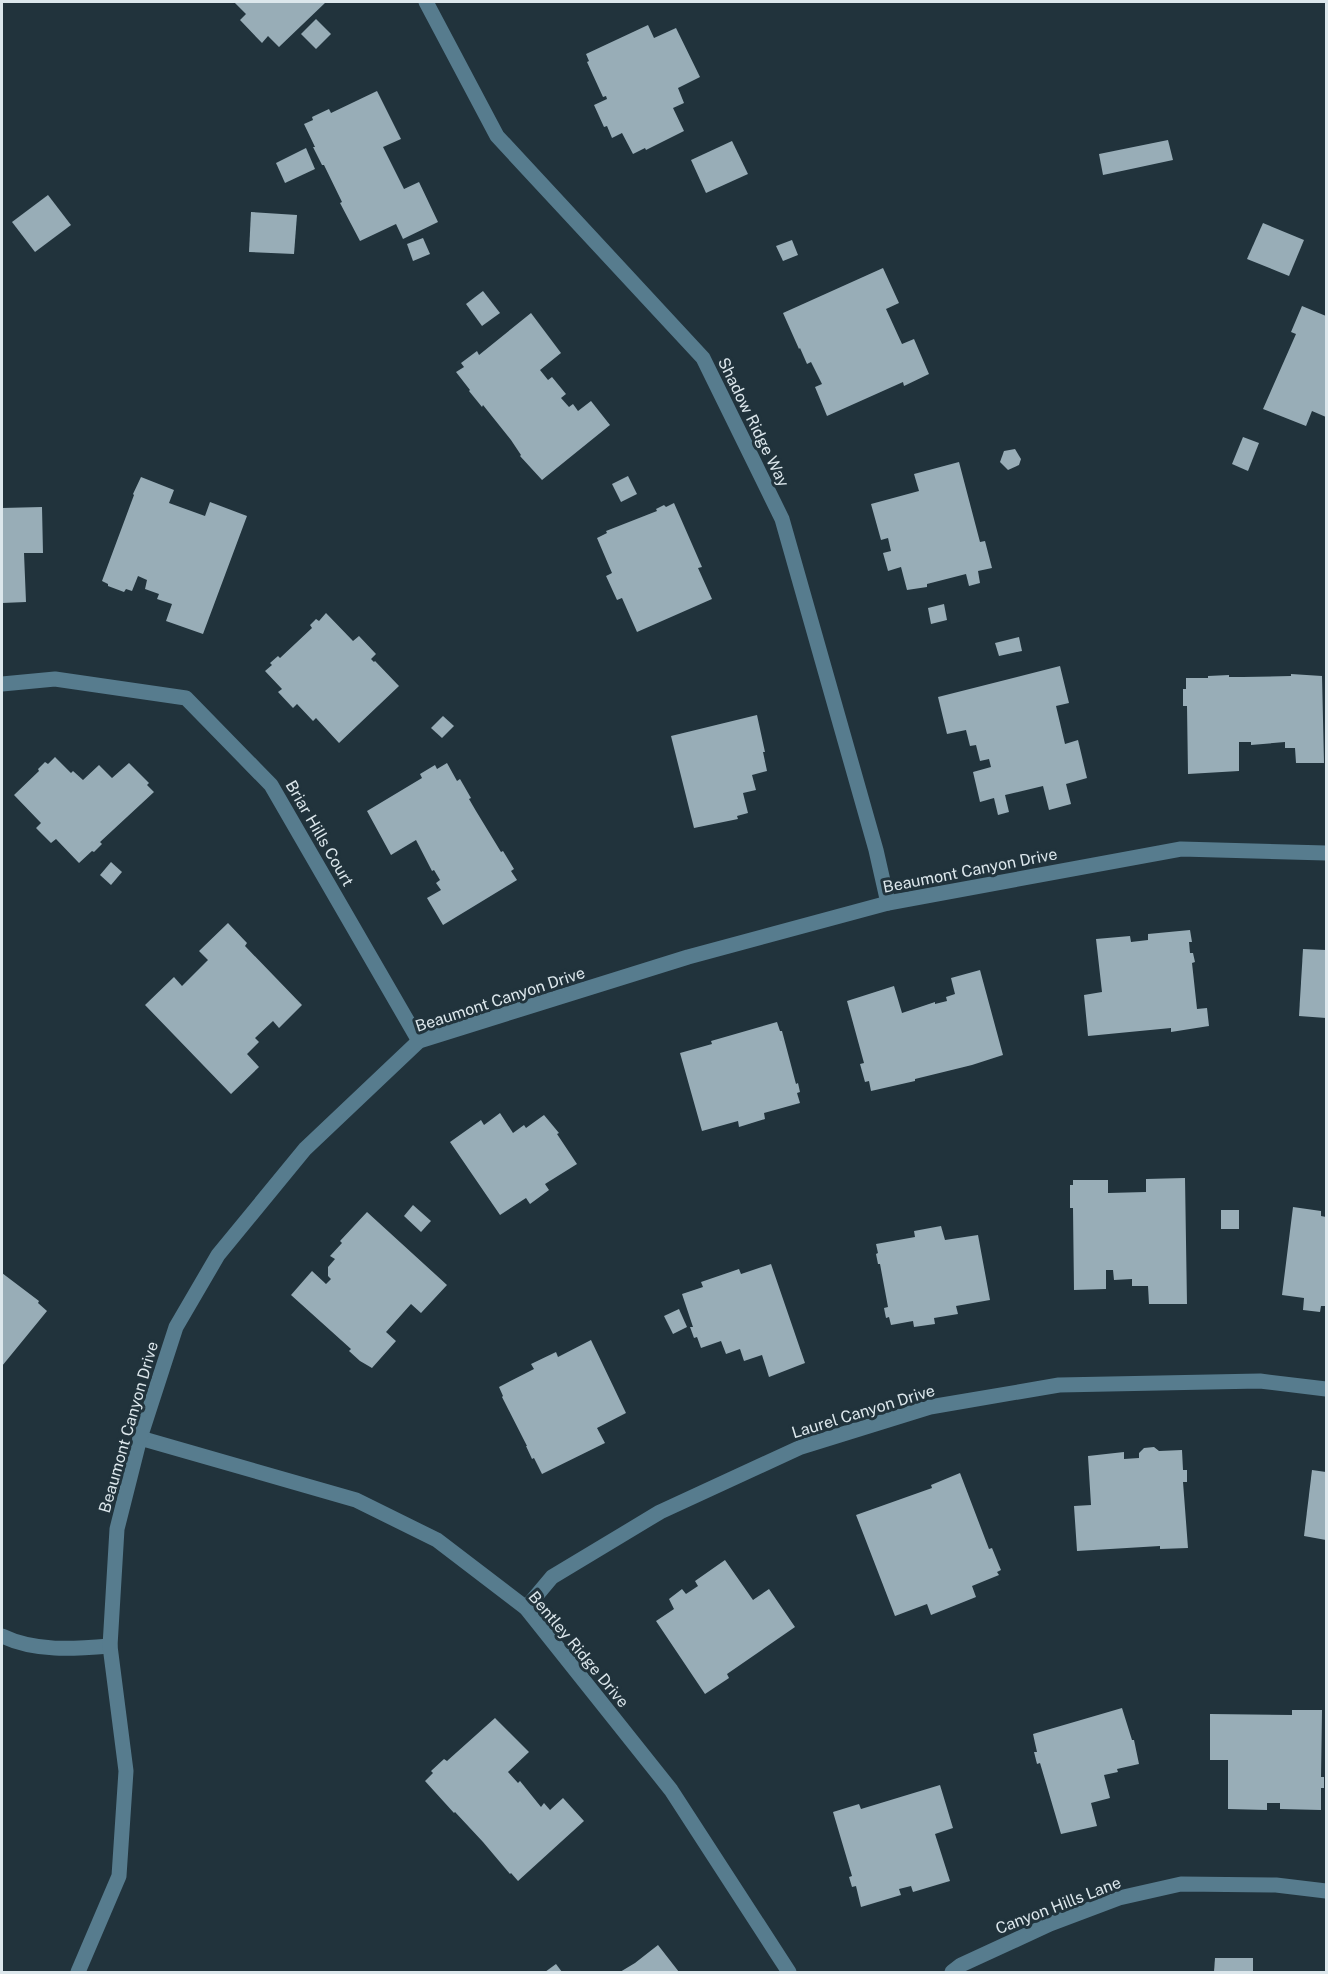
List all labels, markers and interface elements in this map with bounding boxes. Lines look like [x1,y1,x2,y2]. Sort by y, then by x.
street label: Shadow Ridge Way [714,354,793,490]
street label: Briar Hills Court [282,777,358,890]
street label: Beaumont Canyon Drive [881,844,1059,897]
street label: Beaumont Canyon Drive [413,963,587,1036]
street label: Beaumont Canyon Drive [95,1339,162,1515]
street label: Laurel Canyon Drive [789,1381,937,1442]
street label: Bentley Ridge Drive [524,1587,633,1711]
street label: Canyon Hills Lane [993,1873,1124,1938]

